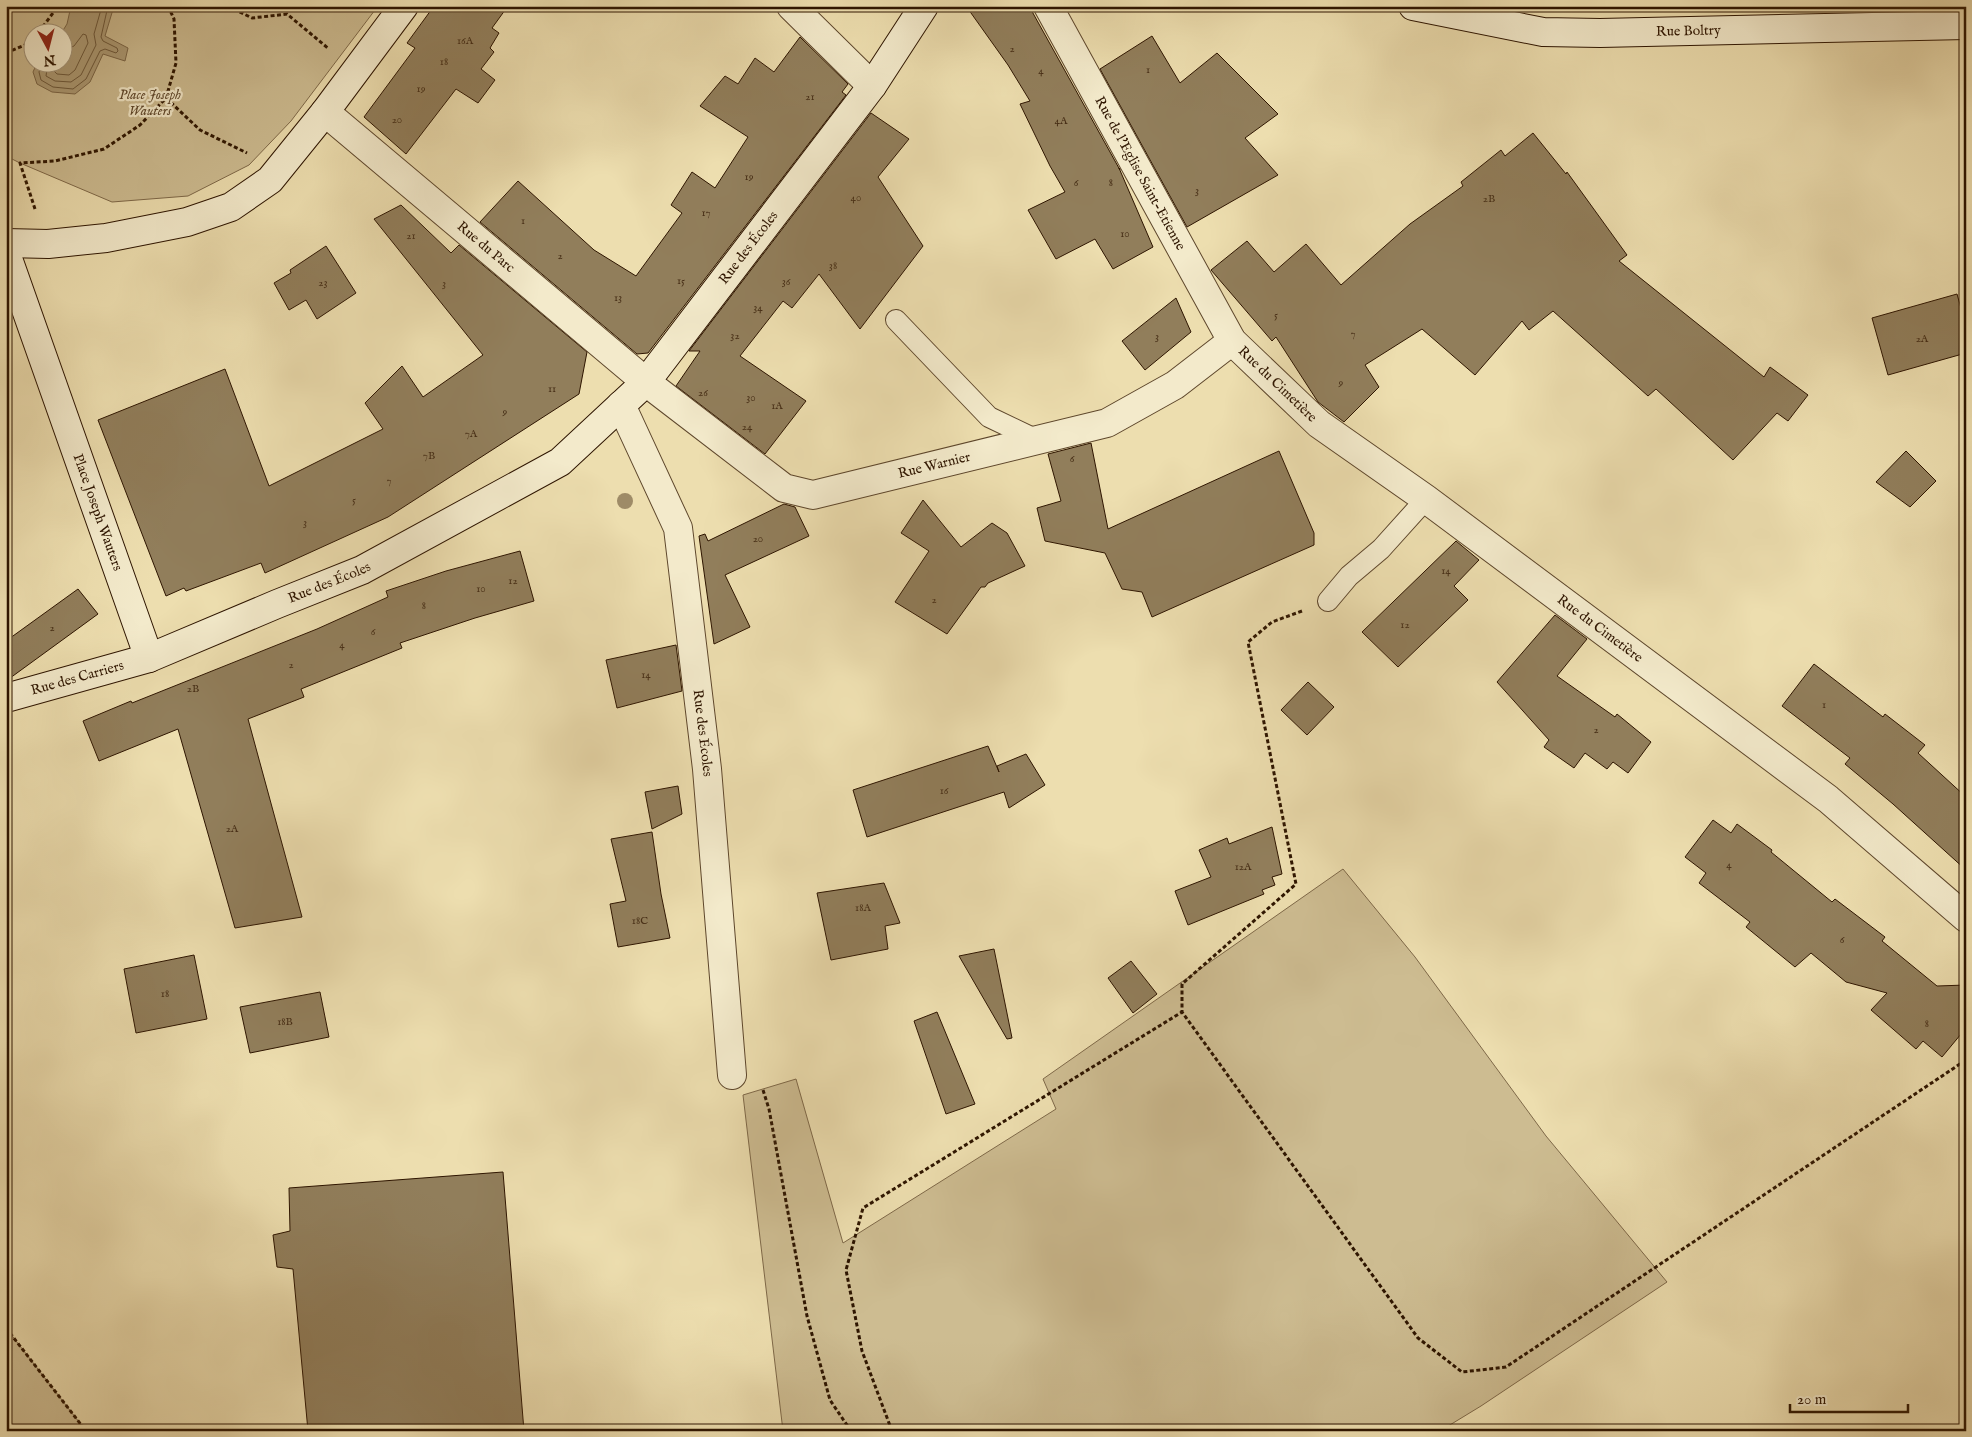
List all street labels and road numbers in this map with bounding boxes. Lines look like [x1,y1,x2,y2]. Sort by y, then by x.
street label: Rue Boltry [1656,21,1721,41]
street label: Rue de l'Eglise Saint-Etienne [1090,93,1190,254]
street label: Rue des Écoles [715,207,782,288]
street label: Rue du Parc [453,218,518,277]
street label: Rue du Cimetière [1234,342,1321,427]
street label: Rue Warnier [896,448,972,483]
street label: Place Joseph Wauters [69,451,127,573]
street label: Rue des Écoles [286,558,374,608]
street label: Rue du Cimetière [1553,591,1647,667]
street label: Rue des Carriers [29,656,126,700]
street label: Rue des Écoles [688,688,717,777]

